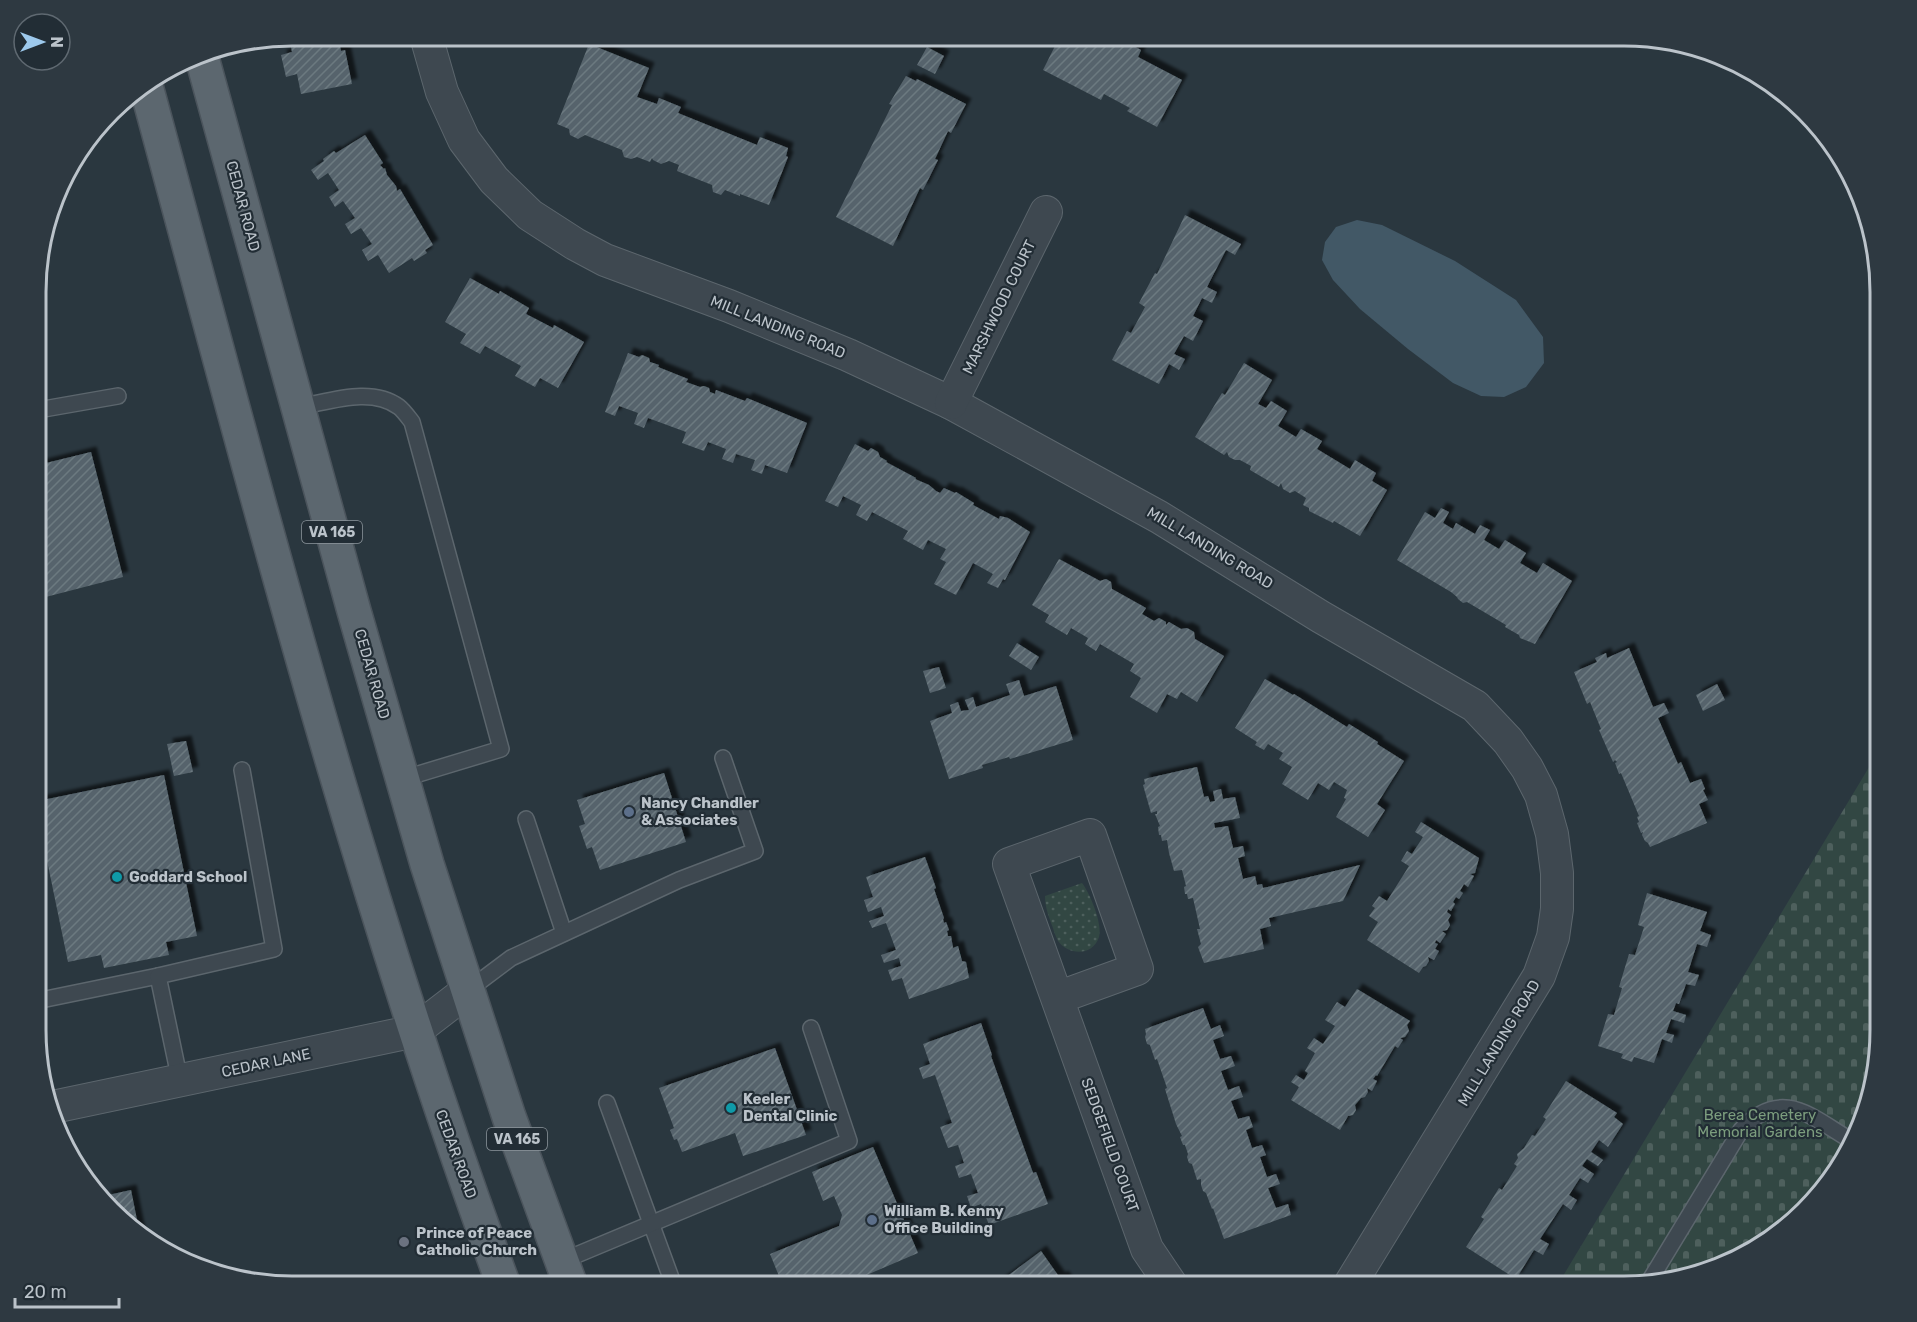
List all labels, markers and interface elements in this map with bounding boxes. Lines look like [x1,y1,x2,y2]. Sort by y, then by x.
north arrow [12,12,72,72]
text: N [47,36,66,48]
street label: CEDAR ROAD [222,159,264,253]
street label: MARSHWOOD COURT [959,237,1039,377]
street label: MILL LANDING ROAD [708,292,848,362]
street label: MILL LANDING ROAD [1144,503,1276,593]
road number: VA 165 [302,521,362,543]
street label: CEDAR ROAD [351,627,393,721]
place label: Nancy Chandler & Associates [641,794,759,829]
marker: Nancy Chandler & Associates [622,805,636,819]
place label: Goddard School [129,868,247,886]
marker: Goddard School [110,870,124,884]
street label: MILL LANDING ROAD [1454,977,1544,1109]
street label: CEDAR LANE [220,1045,312,1081]
street label: SEDGEFIELD COURT [1077,1075,1143,1215]
place label: Keeler Dental Clinic [743,1090,838,1125]
marker: Keeler Dental Clinic [724,1101,738,1115]
park label: Berea Cemetery Memorial Gardens [1697,1106,1823,1141]
street label: CEDAR ROAD [432,1107,480,1201]
road number: VA 165 [487,1128,547,1150]
place label: William B. Kenny Office Building [884,1202,1004,1237]
marker: William B. Kenny Office Building [865,1213,879,1227]
place label: Prince of Peace Catholic Church [416,1224,537,1259]
marker: Prince of Peace Catholic Church [397,1235,411,1249]
scale bar [15,1271,118,1309]
text: 20 m [24,1281,66,1303]

